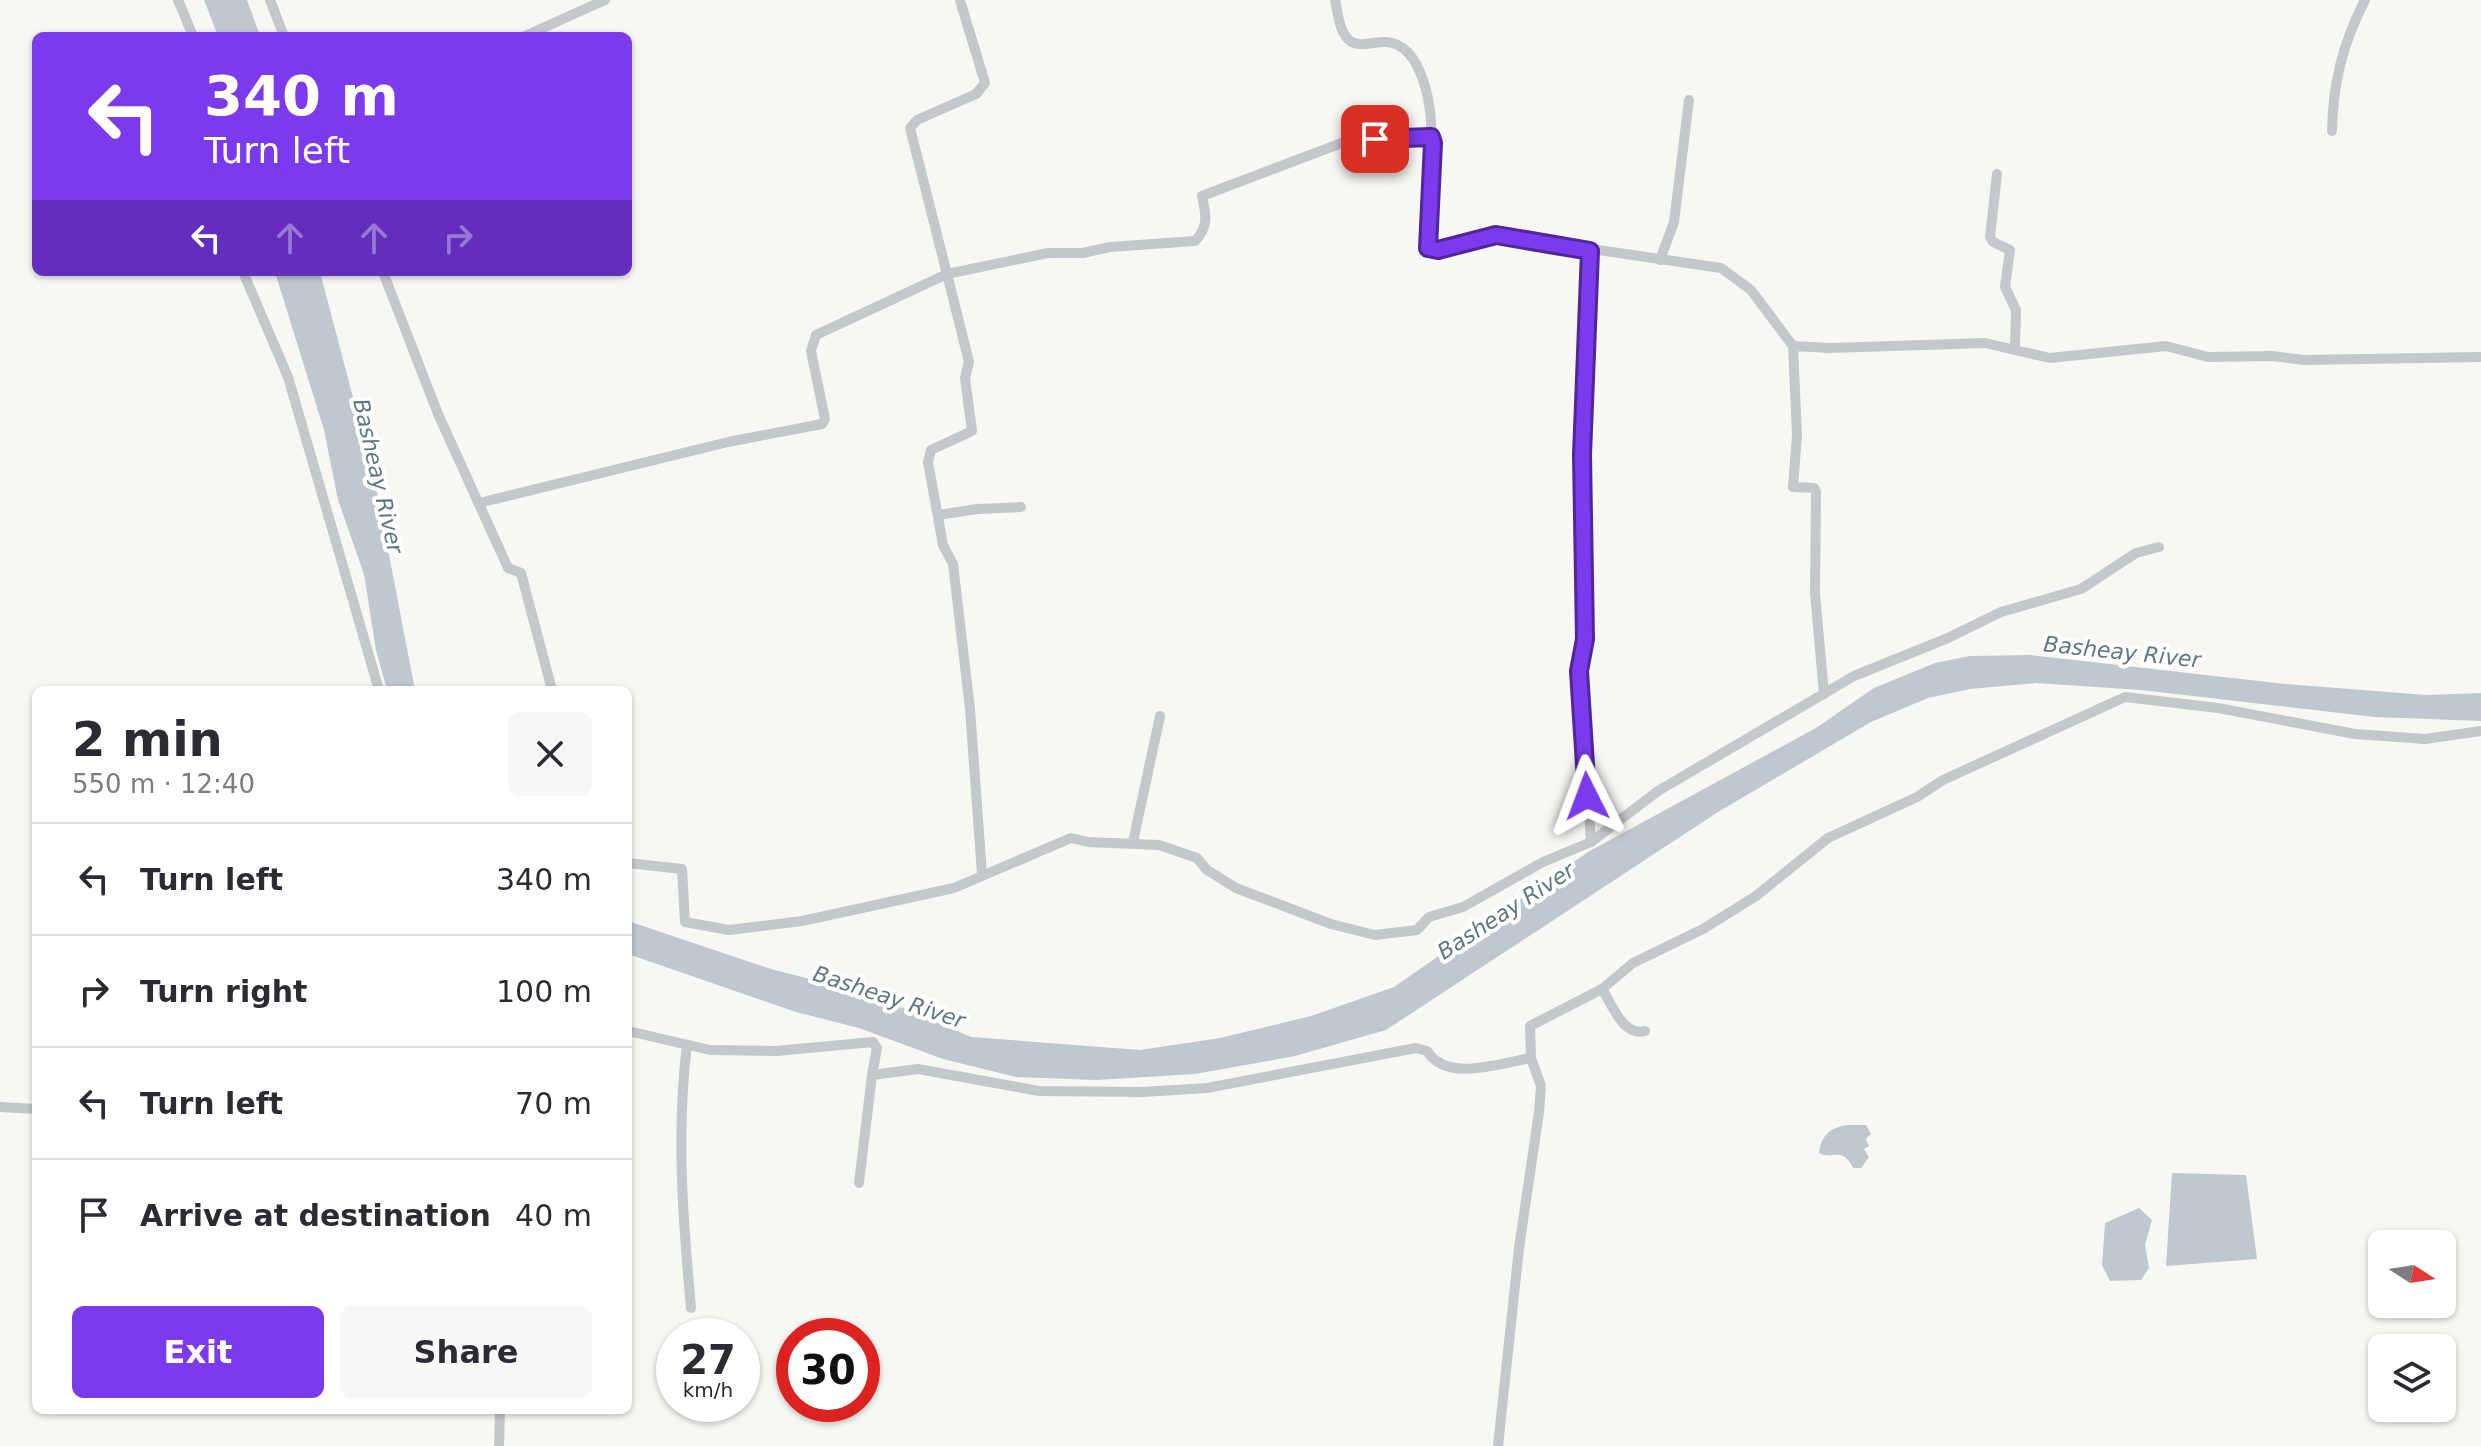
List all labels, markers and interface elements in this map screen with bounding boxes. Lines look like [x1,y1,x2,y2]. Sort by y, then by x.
text: 340 m [204,63,399,128]
icon: left [72,64,176,168]
pin [1341,105,1409,173]
icon: arrive [1353,117,1397,161]
text: Turn left [204,130,350,171]
icon: left [184,216,228,260]
icon: ahead [268,216,312,260]
icon: ahead [352,216,396,260]
icon: right [436,216,480,260]
water label: Basheay River [348,396,408,558]
water label: Basheay River [2042,631,2204,673]
text: 2 min [72,711,223,767]
button: close [508,712,592,796]
position arrow [1545,754,1629,838]
text: 550 m · 12:40 [72,769,255,799]
water label: Basheay River [1433,856,1581,965]
icon: left [72,857,116,901]
text: Turn left [140,862,283,897]
text: 340 m [496,862,592,897]
water label: Basheay River [810,961,970,1034]
icon: right [72,969,116,1013]
text: Turn right [140,974,307,1009]
text: 100 m [496,974,592,1009]
icon: left [72,1081,116,1125]
text: Turn left [140,1086,283,1121]
text: 70 m [515,1086,592,1121]
icon: arrive [72,1193,116,1237]
text: Arrive at destination [140,1198,491,1233]
text: 40 m [515,1198,592,1233]
north arrow [2368,1230,2456,1318]
map controls [2368,1230,2456,1422]
button: Exit [72,1306,324,1398]
button: Share [340,1306,592,1398]
speed limit sign: 30 [776,1318,880,1422]
button: layers [2368,1334,2456,1422]
text: 27 [680,1337,736,1383]
text: km/h [683,1378,733,1402]

